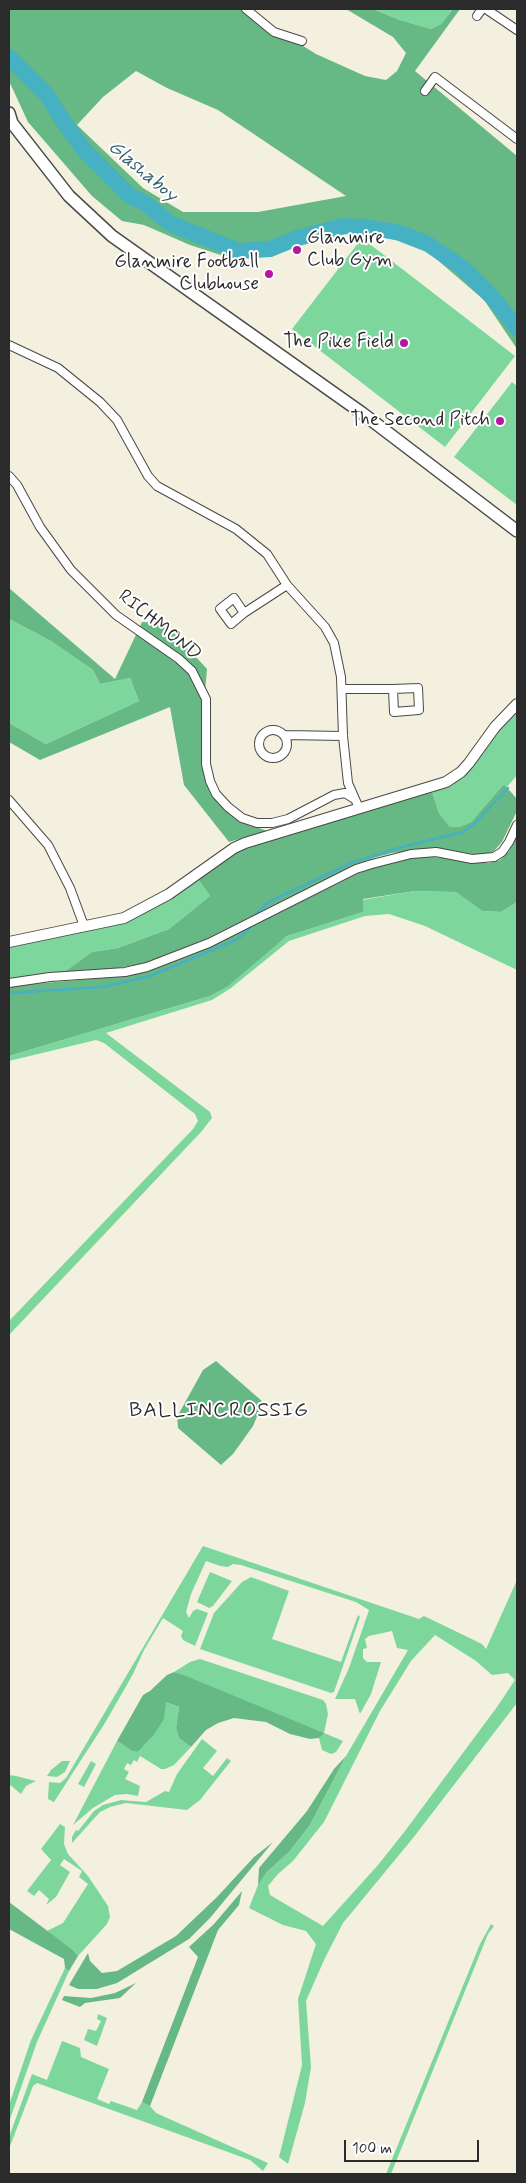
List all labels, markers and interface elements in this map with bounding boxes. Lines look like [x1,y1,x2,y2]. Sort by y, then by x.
water label: Glashaboy [102,136,182,208]
place label: Glanmire Club Gym [307,228,392,272]
marker: Glanmire Club Gym [291,244,303,256]
place label: Glanmire Football Clubhouse [114,252,259,296]
marker: Glanmire Football Clubhouse [263,268,275,280]
place label: The Pike Field [283,332,394,354]
marker: The Pike Field [398,337,410,349]
place label: The Second Pitch [350,410,490,432]
marker: The Second Pitch [494,415,506,427]
street label: RICHMOND [113,585,205,667]
district label: BALLINCROSSIG [129,1399,309,1425]
scale bar [346,2130,481,2162]
text: 100 m [352,2139,392,2159]

